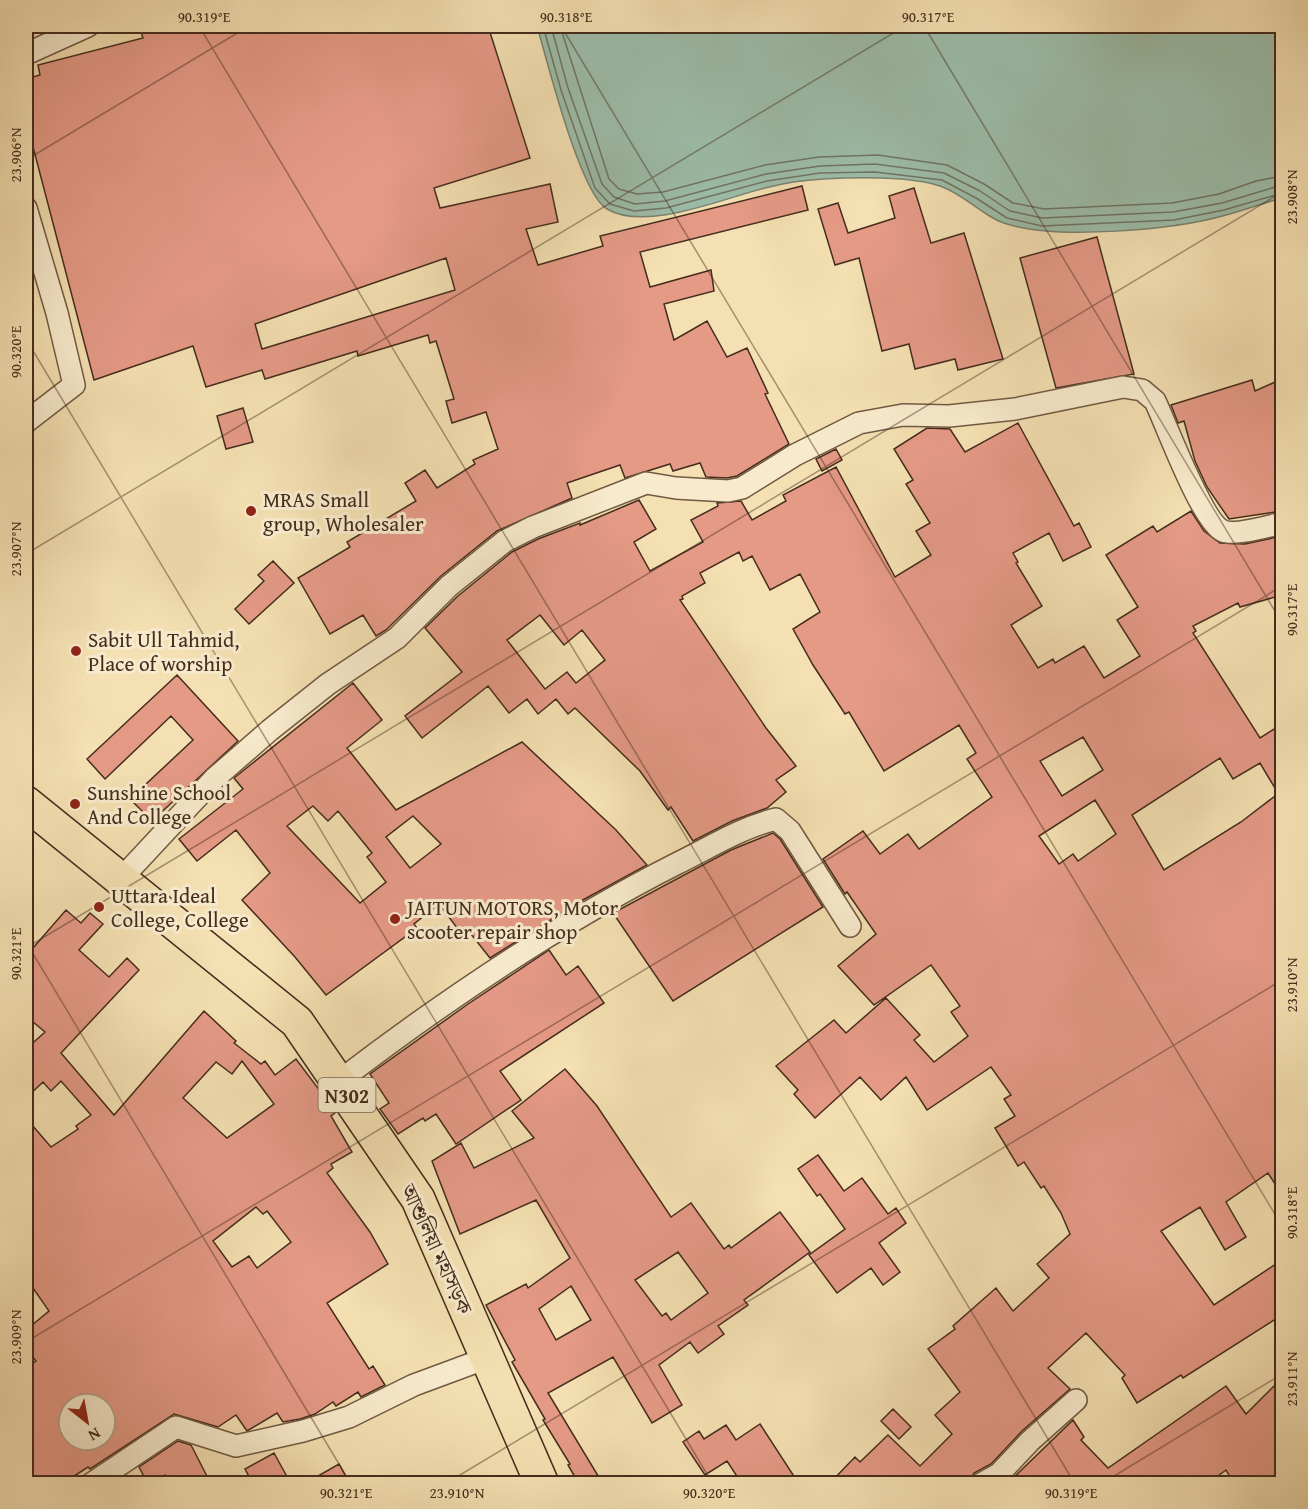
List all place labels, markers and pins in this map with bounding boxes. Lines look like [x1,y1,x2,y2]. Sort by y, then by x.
place label: MRAS Small group, Wholesaler [263,484,424,539]
marker: MRAS Small group, Wholesaler [244,504,258,518]
place label: Sabit Ull Tahmid, Place of worship [88,624,239,679]
marker: Sabit Ull Tahmid, Place of worship [69,644,83,658]
place label: Sunshine School And College [87,777,231,832]
marker: Sunshine School And College [68,797,82,811]
place label: Uttara Ideal College, College [111,880,249,935]
place label: JAITUN MOTORS, Motor scooter repair shop [404,892,618,947]
marker: Uttara Ideal College, College [92,900,106,914]
marker: JAITUN MOTORS, Motor scooter repair shop [388,912,402,926]

